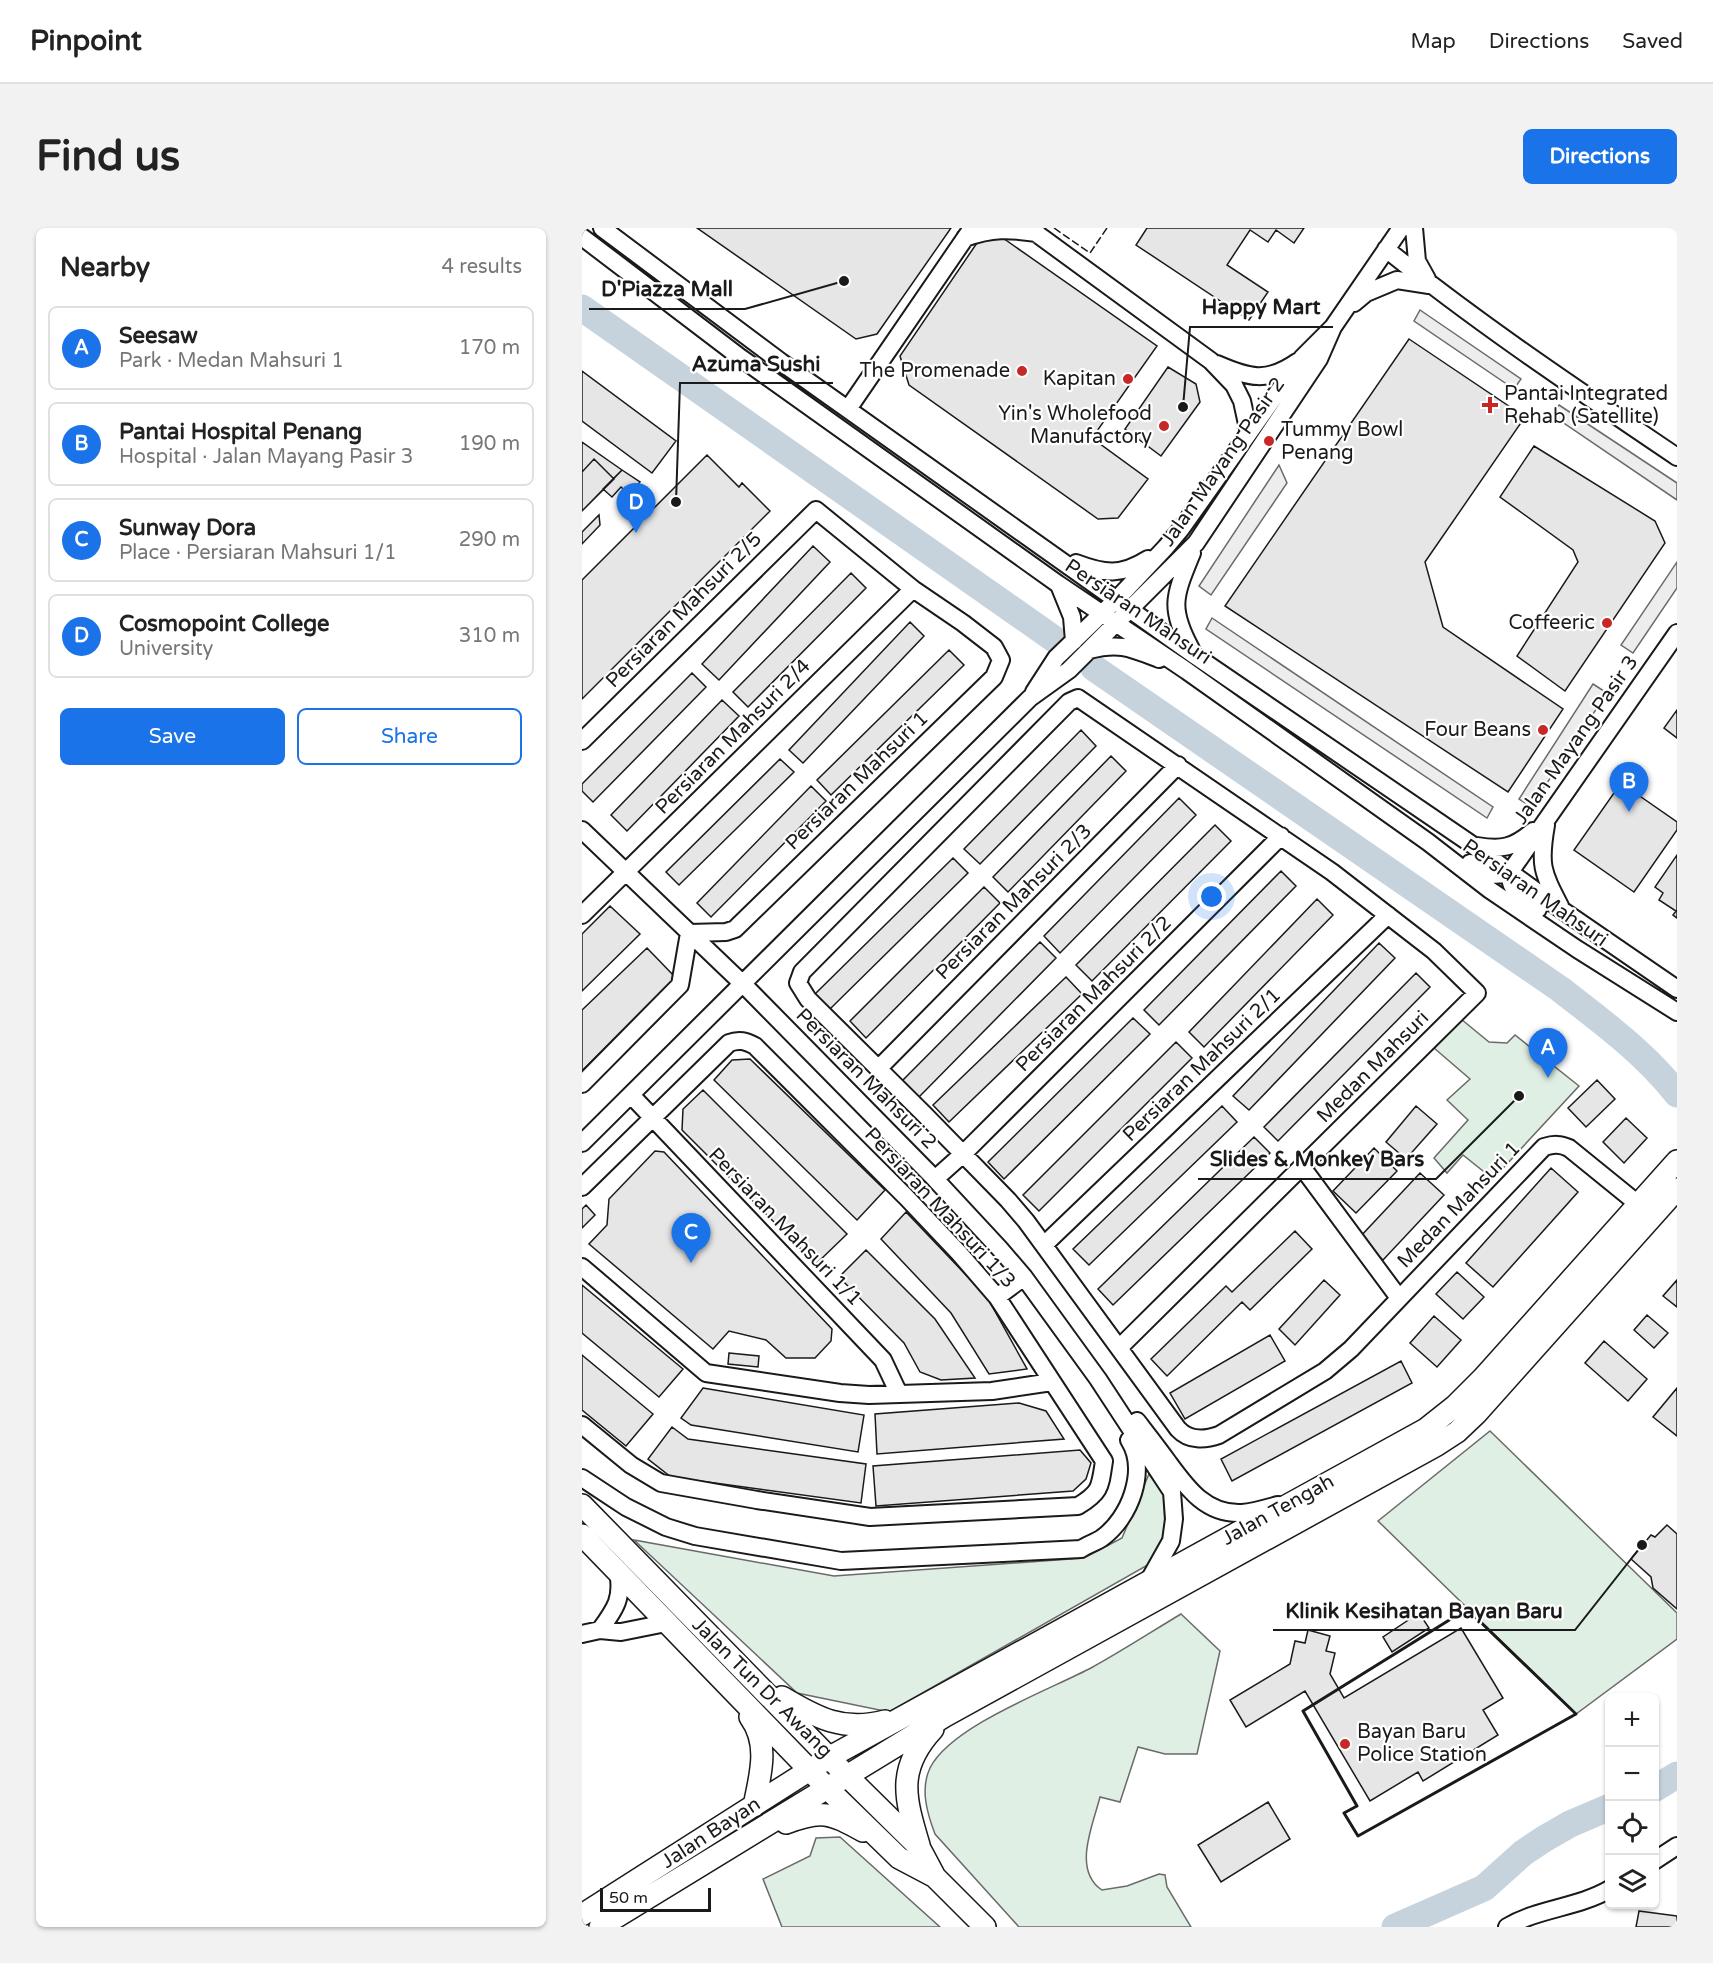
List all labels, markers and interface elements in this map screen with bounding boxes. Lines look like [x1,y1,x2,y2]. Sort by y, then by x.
text: Pinpoint [30,24,142,58]
text: Map [1410,29,1456,54]
text: Directions [1489,29,1589,54]
text: Saved [1622,29,1683,54]
button: Directions [1523,129,1677,184]
text: Find us [36,131,180,182]
text: Nearby [60,252,150,283]
text: 4 results [442,255,522,279]
callout: D'Piazza Mall [589,270,745,309]
text: D'Piazza Mall [601,277,733,302]
callout: Happy Mart [1190,288,1333,327]
text: Happy Mart [1202,295,1320,320]
text: Seesaw [119,323,198,349]
text: A [74,336,89,360]
text: 170 m [459,336,520,360]
callout: Azuma Sushi [680,344,833,383]
text: Park · Medan Mahsuri 1 [119,349,344,373]
text: Azuma Sushi [691,352,821,377]
place label: The Promenade [859,359,1010,383]
marker: The Promenade [1015,364,1029,378]
place label: Kapitan [1043,367,1116,391]
marker: Kapitan [1121,372,1135,386]
street label: Jalan Mayang Pasir 2 [1156,373,1290,551]
place label: Pantai Integrated Rehab (Satellite) [1504,382,1668,429]
marker: Pantai Integrated Rehab (Satellite) [1481,396,1499,414]
place label: Yin's Wholefood Manufactory [998,402,1152,449]
place label: Tummy Bowl Penang [1281,418,1403,465]
text: Pantai Hospital Penang [119,419,362,445]
marker: Yin's Wholefood Manufactory [1157,419,1171,433]
text: B [75,432,88,456]
text: 190 m [459,432,520,456]
marker: Tummy Bowl Penang [1262,434,1276,448]
text: Hospital · Jalan Mayang Pasir 3 [119,445,413,469]
pin: D [616,484,656,533]
text: Sunway Dora [119,515,256,541]
street label: Persiaran Mahsuri 2/5 [601,527,767,693]
text: C [75,528,88,552]
text: 290 m [459,528,520,552]
text: Place · Persiaran Mahsuri 1/1 [119,541,397,565]
street label: Persiaran Mahsuri [1060,554,1216,670]
text: Cosmopoint College [119,611,330,637]
place label: Coffeeric [1509,611,1595,635]
marker: Coffeeric [1600,616,1614,630]
text: D [74,624,89,648]
text: 310 m [459,624,520,648]
text: University [119,637,213,661]
street label: Jalan Mayang Pasir 3 [1509,651,1643,829]
street label: Persiaran Mahsuri 2/4 [650,654,816,820]
street label: Persiaran Mahsuri 1 [781,707,933,855]
button: Save [60,708,285,765]
button: Share [297,708,522,765]
place label: Four Beans [1424,718,1531,742]
marker: Four Beans [1536,723,1550,737]
pin: B [1610,762,1648,812]
street label: Persiaran Mahsuri 2/3 [931,819,1097,985]
street label: Persiaran Mahsuri [1458,834,1612,952]
your location [1197,882,1226,911]
street label: Persiaran Mahsuri 2/2 [1011,911,1177,1077]
street label: Persiaran Mahsuri 2/1 [1118,983,1286,1147]
street label: Persiaran Mahsuri 2 [791,1004,941,1154]
street label: Medan Mahsuri [1312,1006,1434,1128]
pin: A [1528,1028,1568,1078]
street label: Persiaran Mahsuri 1/3 [859,1123,1021,1293]
street label: Medan Mahsuri 1 [1393,1137,1525,1273]
callout: Slides & Monkey Bars [1198,1140,1436,1179]
street label: Persiaran Mahsuri 1/1 [703,1143,867,1311]
text: Slides & Monkey Bars [1210,1147,1424,1172]
pin: C [672,1214,710,1263]
street label: Jalan Tengah [1218,1469,1338,1551]
callout: Klinik Kesihatan Bayan Baru [1273,1591,1575,1630]
text: Klinik Kesihatan Bayan Baru [1285,1599,1563,1624]
street label: Jalan Tun Dr Awang [687,1613,837,1763]
map controls [1605,1693,1659,1909]
button: + [1605,1693,1659,1747]
place label: Bayan Baru Police Station [1357,1720,1487,1767]
marker: Bayan Baru Police Station [1338,1737,1352,1751]
button: − [1605,1747,1659,1801]
street label: Jalan Bayan [657,1792,765,1874]
button: locate [1605,1801,1659,1855]
button: layers [1605,1855,1659,1909]
scale bar [600,1885,711,1912]
text: 50 m [609,1888,648,1908]

